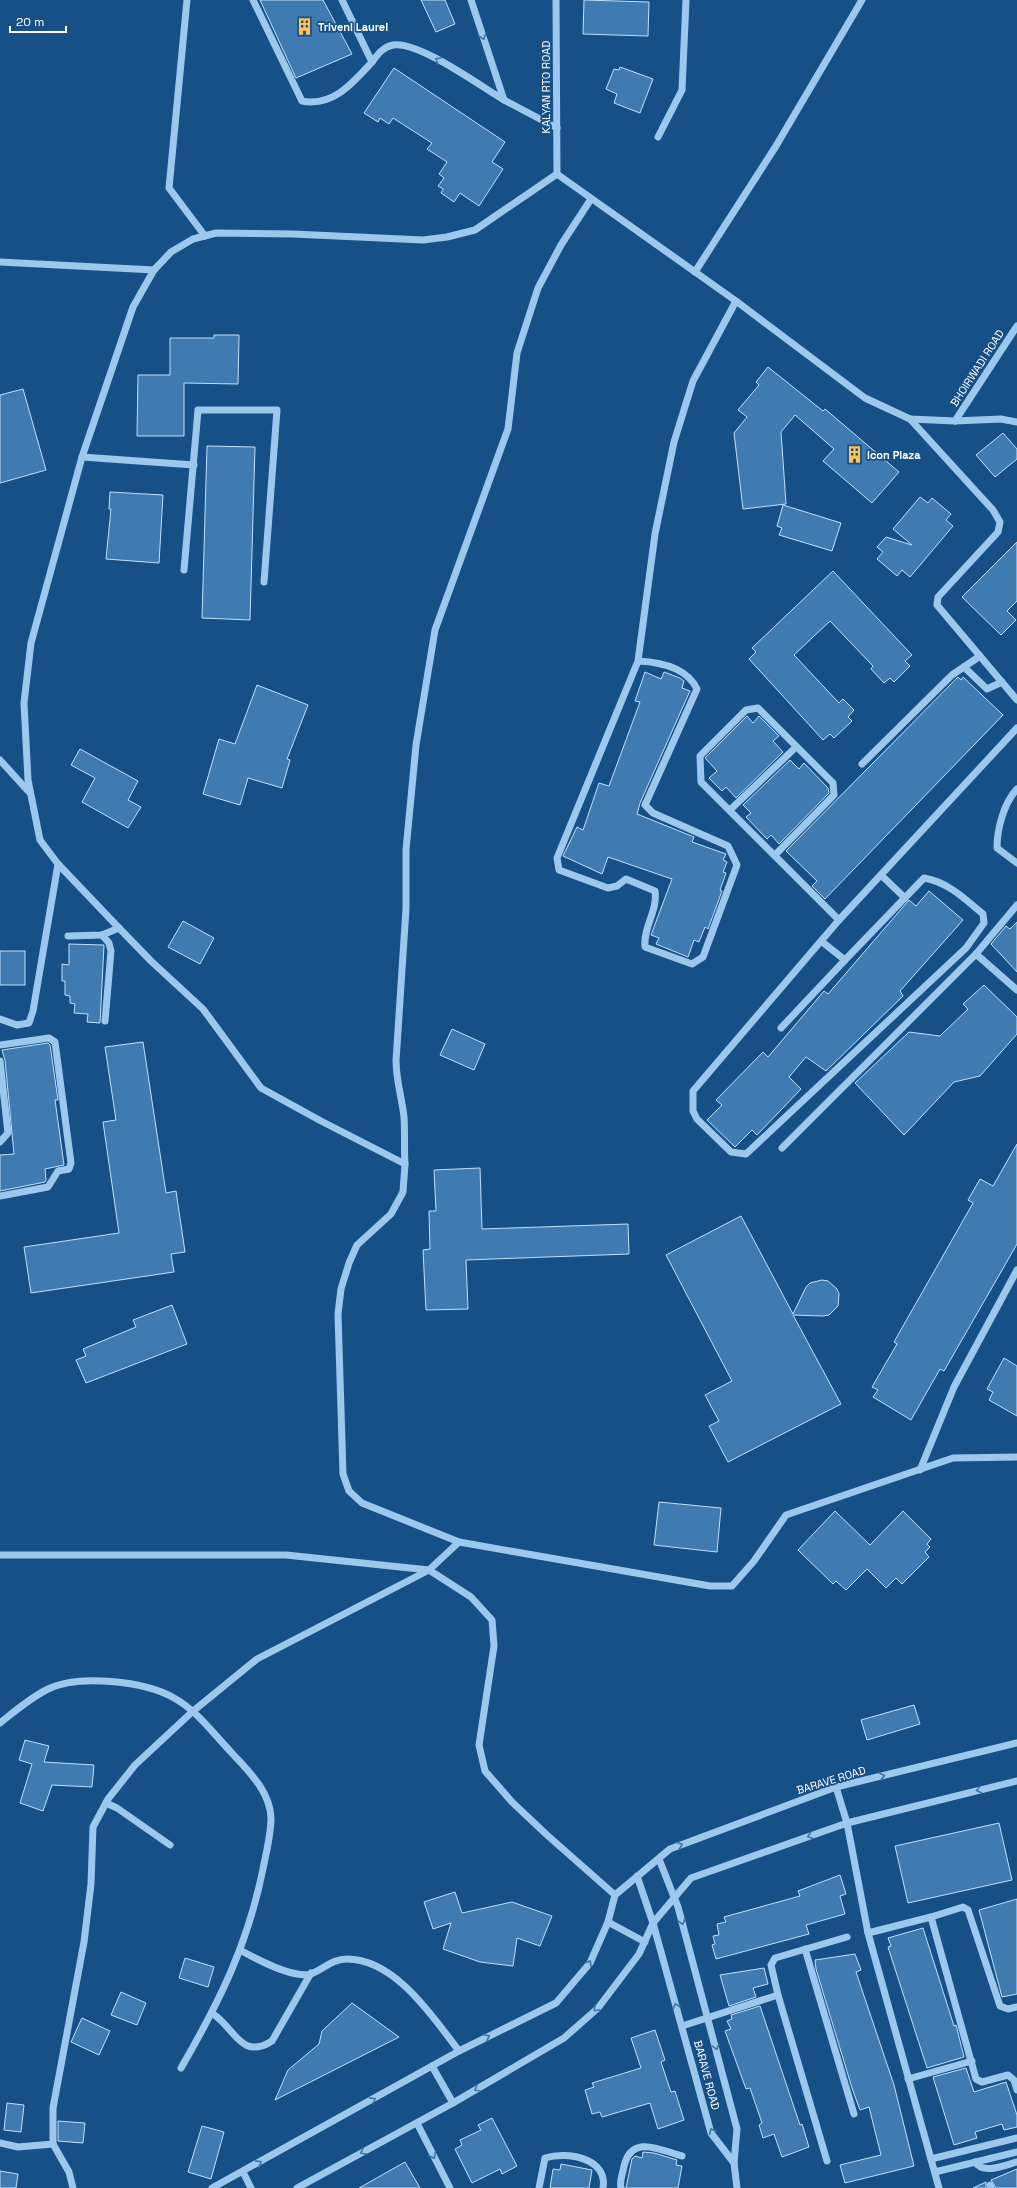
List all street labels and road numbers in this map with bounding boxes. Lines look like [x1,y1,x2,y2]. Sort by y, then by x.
street label: KALYAN RTO ROAD [539,41,553,133]
street label: BHOIRWADI ROAD [947,327,1007,409]
street label: BARAVE ROAD [795,1763,867,1797]
street label: BARAVE ROAD [691,2039,723,2111]

